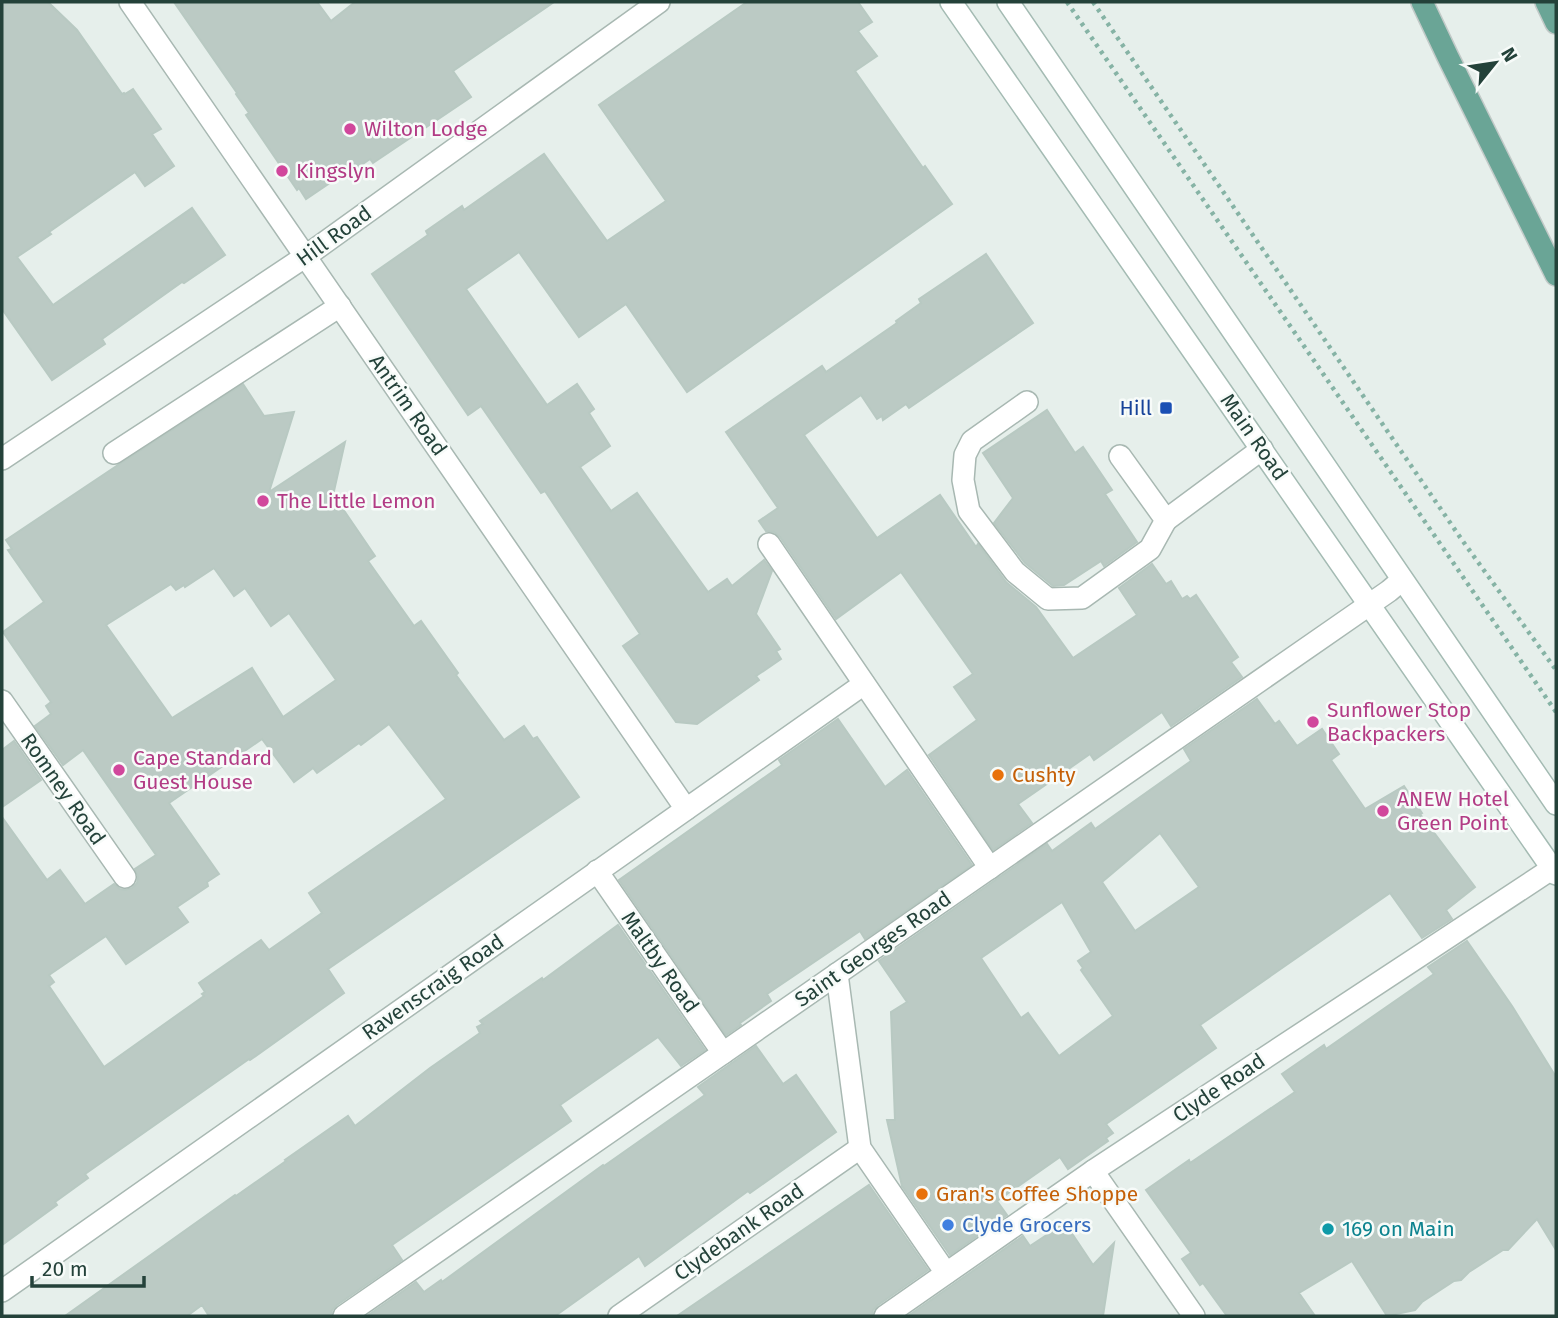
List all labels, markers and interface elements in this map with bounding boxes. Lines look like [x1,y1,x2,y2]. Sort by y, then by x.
north arrow [1460,28,1530,98]
text: N [1496,44,1522,66]
place label: Wilton Lodge [364,116,488,142]
marker: Wilton Lodge [342,121,358,137]
place label: Kingslyn [296,158,376,184]
marker: Kingslyn [274,163,290,179]
street label: Hill Road [291,200,377,272]
street label: Antrim Road [364,349,452,461]
street label: Main Road [1215,389,1293,485]
place label: Hill [1119,395,1152,421]
marker: Hill [1158,400,1174,416]
place label: The Little Lemon [277,488,436,514]
marker: The Little Lemon [255,493,271,509]
place label: Sunflower Stop Backpackers [1327,697,1471,747]
marker: Sunflower Stop Backpackers [1305,714,1321,730]
street label: Romney Road [15,728,111,850]
place label: Cape Standard Guest House [133,745,272,795]
marker: Cape Standard Guest House [111,762,127,778]
place label: Cushty [1012,762,1076,788]
marker: Cushty [990,767,1006,783]
place label: ANEW Hotel Green Point [1397,786,1509,836]
marker: ANEW Hotel Green Point [1375,803,1391,819]
street label: Saint Georges Road [790,885,956,1013]
street label: Maltby Road [616,906,704,1018]
street label: Ravenscraig Road [357,928,509,1046]
street label: Clyde Road [1168,1048,1270,1128]
street label: Clydebank Road [669,1178,809,1286]
place label: Gran's Coffee Shoppe [936,1181,1138,1207]
marker: Gran's Coffee Shoppe [914,1186,930,1202]
place label: Clyde Grocers [962,1212,1091,1238]
place label: 169 on Main [1342,1216,1455,1242]
marker: Clyde Grocers [940,1217,956,1233]
marker: 169 on Main [1320,1221,1336,1237]
scale bar [32,1244,144,1288]
text: 20 m [42,1256,88,1282]

